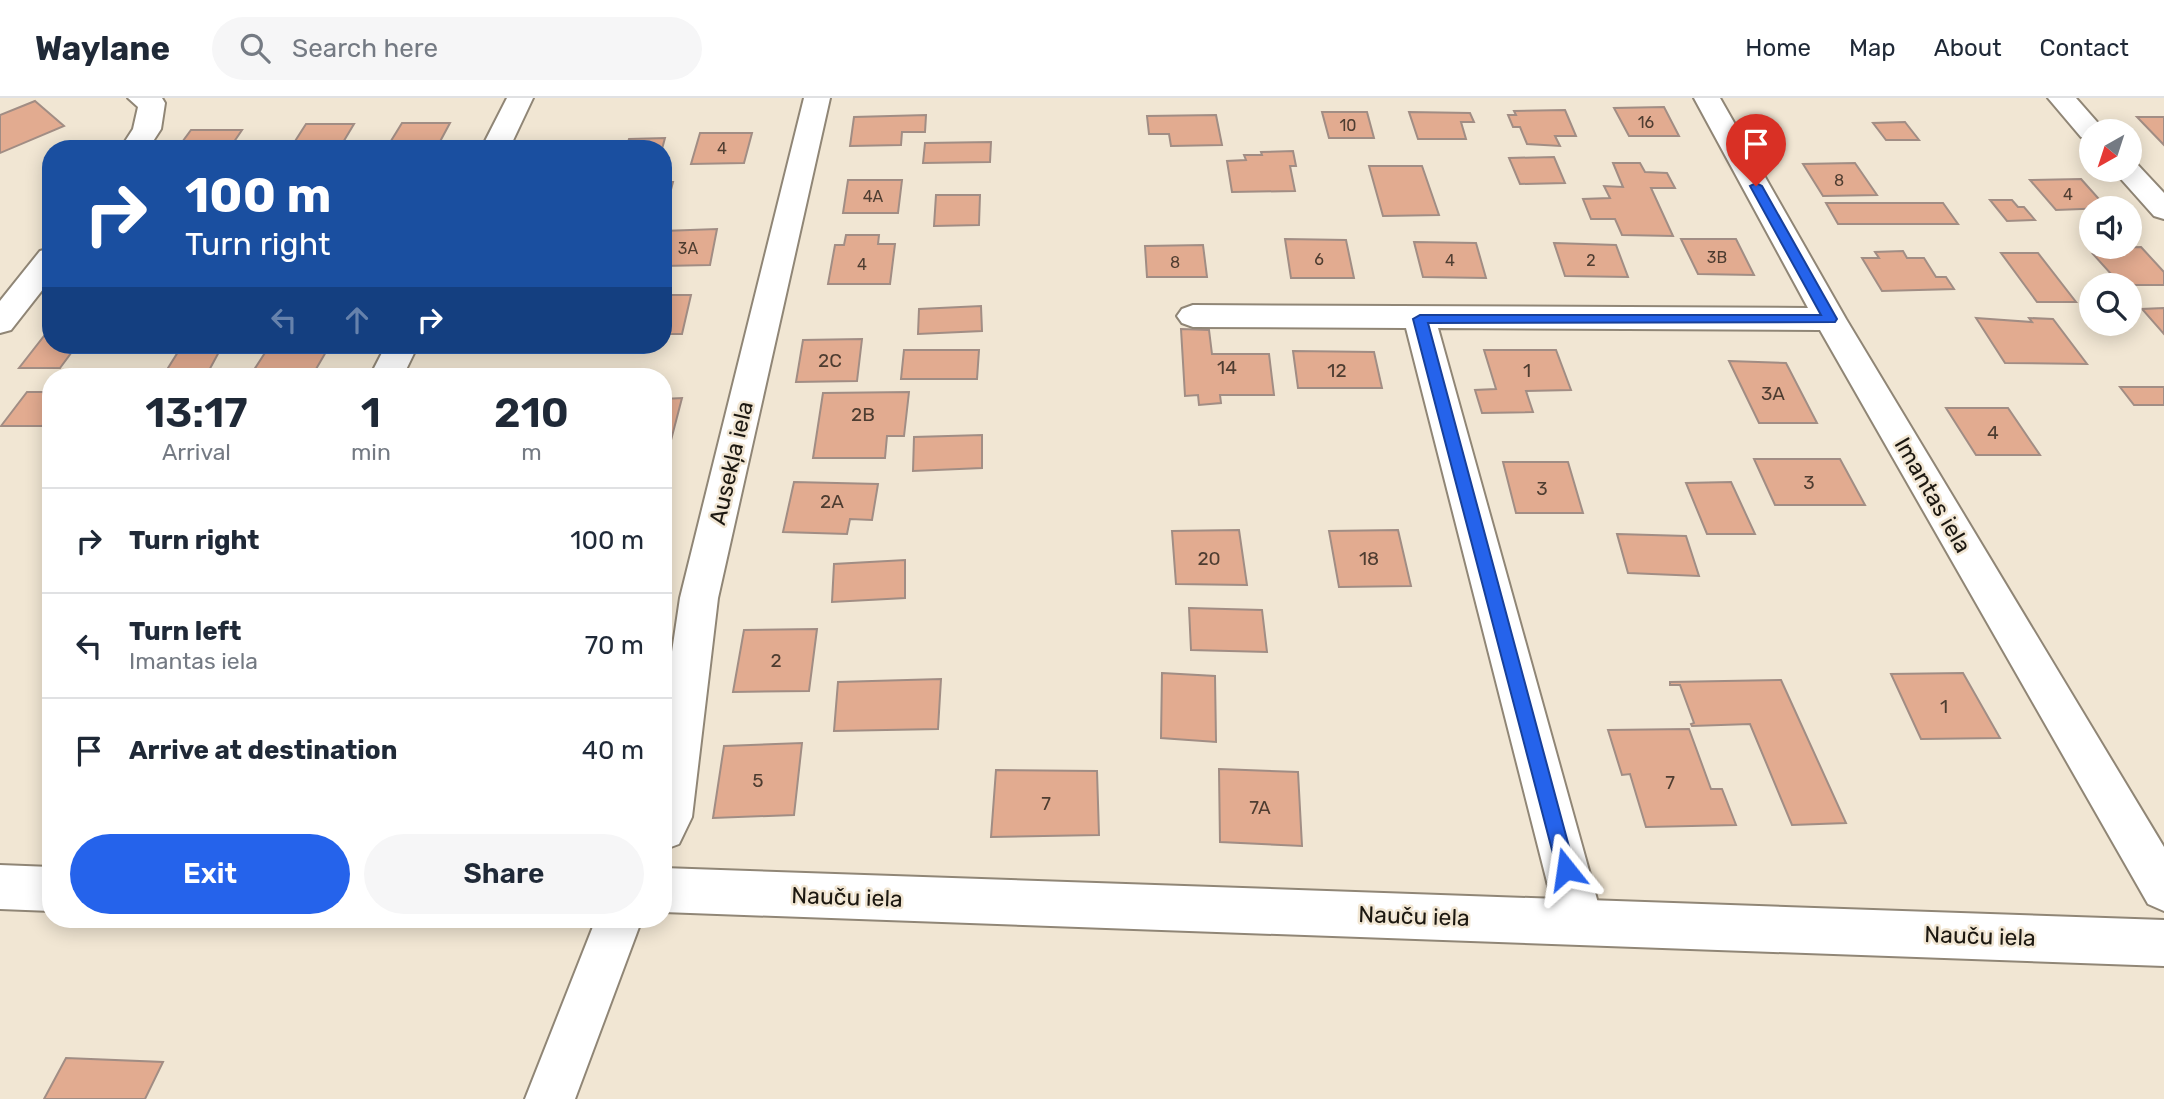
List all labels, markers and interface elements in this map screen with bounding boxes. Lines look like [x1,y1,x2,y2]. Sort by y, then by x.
search box [212,17,702,80]
text: Waylane [35,29,170,68]
icon: search [236,29,274,67]
text: Search here [292,33,438,64]
text: Home [1745,34,1811,62]
text: Map [1849,34,1896,62]
text: About [1934,34,2002,62]
text: Contact [2040,34,2129,62]
house number: 16 [1638,113,1655,132]
pin [1726,114,1786,186]
house number: 10 [1339,116,1357,135]
north arrow [2079,119,2142,182]
map controls [2079,119,2142,336]
icon: arrive [1737,125,1775,163]
house number: 4 [717,139,727,158]
text: 100 m [185,166,331,224]
icon: right [70,168,161,259]
house number: 8 [1834,171,1844,190]
house number: 4 [2063,185,2073,204]
house number: 4A [863,187,884,206]
button: sound [2079,196,2142,259]
text: Turn right [185,225,330,263]
house number: 3A [678,239,698,258]
house number: 3B [1707,248,1727,267]
house number: 6 [1314,250,1324,269]
house number: 4 [1445,251,1455,270]
house number: 2 [1586,251,1596,270]
house number: 8 [1170,253,1180,272]
house number: 4 [857,255,867,274]
button: search [2079,273,2142,336]
icon: left [265,301,303,339]
icon: ahead [338,301,376,339]
icon: right [411,301,449,339]
house number: 2C [818,349,842,372]
house number: 14 [1217,356,1237,379]
house number: 12 [1327,359,1347,382]
house number: 1 [1523,359,1531,382]
house number: 3A [1761,382,1785,405]
text: 13:17 [145,388,248,438]
text: 1 [361,388,381,438]
text: 210 [494,388,569,438]
street label: Ausekļa iela [703,398,759,528]
house number: 2B [851,403,875,426]
house number: 4 [1987,421,1999,444]
street label: Imantas iela [1889,432,1977,558]
text: Arrival [162,438,231,466]
text: min [351,438,391,466]
text: m [521,438,542,466]
house number: 3 [1803,471,1815,494]
house number: 3 [1536,477,1548,500]
house number: 2A [820,490,844,513]
icon: right [70,522,108,560]
text: Turn right [129,525,259,556]
text: 100 m [570,525,644,556]
house number: 20 [1197,547,1221,570]
house number: 18 [1359,547,1379,570]
text: Turn left [129,616,241,647]
icon: left [70,627,108,665]
text: 70 m [585,630,644,661]
text: Imantas iela [129,647,258,675]
house number: 2 [770,649,782,672]
house number: 1 [1940,695,1948,718]
icon: arrive [70,732,108,770]
text: Arrive at destination [129,735,397,766]
text: 40 m [582,735,644,766]
house number: 5 [752,769,764,792]
house number: 7 [1665,771,1675,794]
house number: 7 [1041,792,1051,815]
house number: 7A [1249,796,1271,819]
position arrow [1529,832,1603,906]
button: Exit [70,834,350,914]
button: Share [364,834,644,914]
street label: Nauču iela [791,881,903,913]
street label: Nauču iela [1358,900,1470,932]
street label: Nauču iela [1924,920,2036,952]

